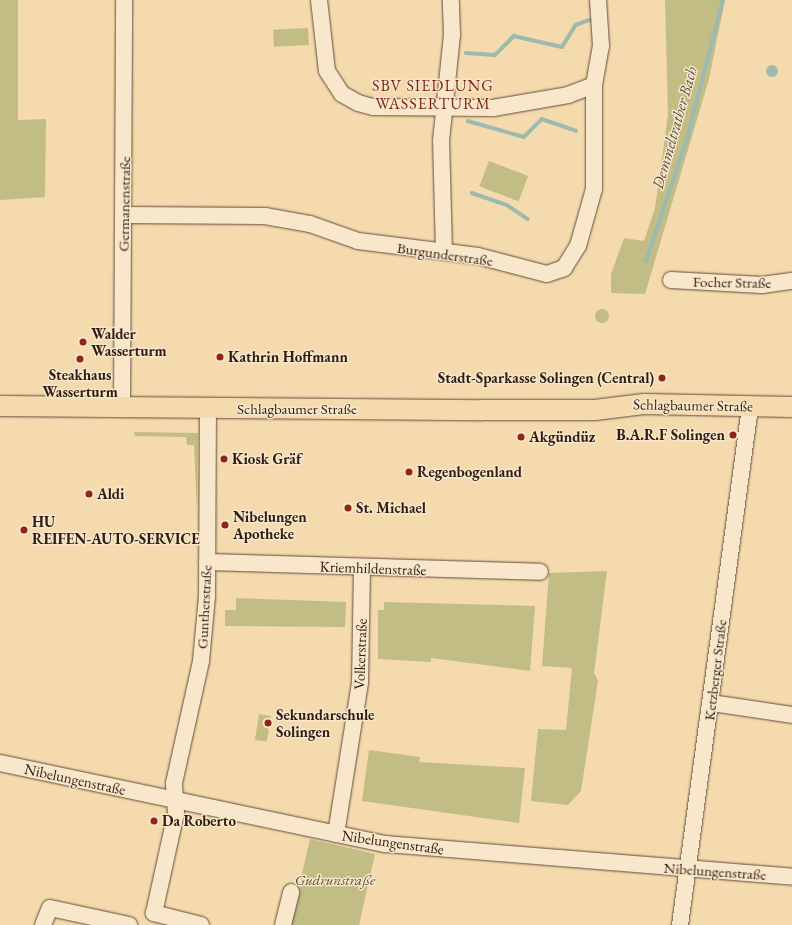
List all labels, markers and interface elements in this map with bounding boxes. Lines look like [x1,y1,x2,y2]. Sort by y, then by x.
water label: Demmeltrather Bach [648,65,702,191]
district label: SBV SIEDLUNG WASSERTURM [372,76,494,114]
street label: Germanenstraße [114,156,134,252]
street label: Burgunderstraße [396,238,494,270]
street label: Focher Straße [693,272,771,292]
place label: Walder Wasserturm [91,324,167,359]
marker: Walder Wasserturm [78,337,88,347]
place label: Kathrin Hoffmann [228,348,348,366]
marker: Kathrin Hoffmann [215,352,225,362]
marker: Steakhaus Wasserturm [75,354,85,364]
place label: Steakhaus Wasserturm [42,365,118,400]
place label: Stadt-Sparkasse Solingen (Central) [438,369,654,387]
marker: Stadt-Sparkasse Solingen (Central) [657,373,667,383]
street label: Schlagbaumer Straße [633,395,753,415]
street label: Schlagbaumer Straße [237,400,357,418]
place label: B.A.R.F Solingen [616,426,725,444]
place label: Akgündüz [529,428,595,446]
marker: B.A.R.F Solingen [728,430,738,440]
marker: Akgündüz [516,432,526,442]
place label: Kiosk Gräf [232,450,301,468]
marker: Kiosk Gräf [219,454,229,464]
place label: Regenbogenland [417,463,522,481]
marker: Regenbogenland [404,467,414,477]
place label: Aldi [97,485,125,503]
marker: Aldi [84,489,94,499]
place label: St. Michael [356,499,426,517]
marker: St. Michael [343,503,353,513]
place label: Nibelungen Apotheke [233,507,307,542]
place label: HU REIFEN-AUTO-SERVICE [32,512,200,547]
marker: Nibelungen Apotheke [220,520,230,530]
marker: HU REIFEN-AUTO-SERVICE [19,525,29,535]
street label: Kriemhildenstraße [319,557,427,579]
street label: Guntherstraße [193,565,215,649]
street label: Volkerstraße [350,618,370,690]
street label: Ketzberger Straße [700,619,730,721]
place label: Sekundarschule Solingen [276,705,374,740]
marker: Sekundarschule Solingen [263,718,273,728]
street label: Nibelungenstraße [23,760,127,798]
place label: Da Roberto [162,812,236,830]
marker: Da Roberto [149,816,159,826]
street label: Nibelungenstraße [341,826,445,858]
street label: Nibelungenstraße [663,858,767,884]
park label: Gudrunstraße [295,871,375,889]

